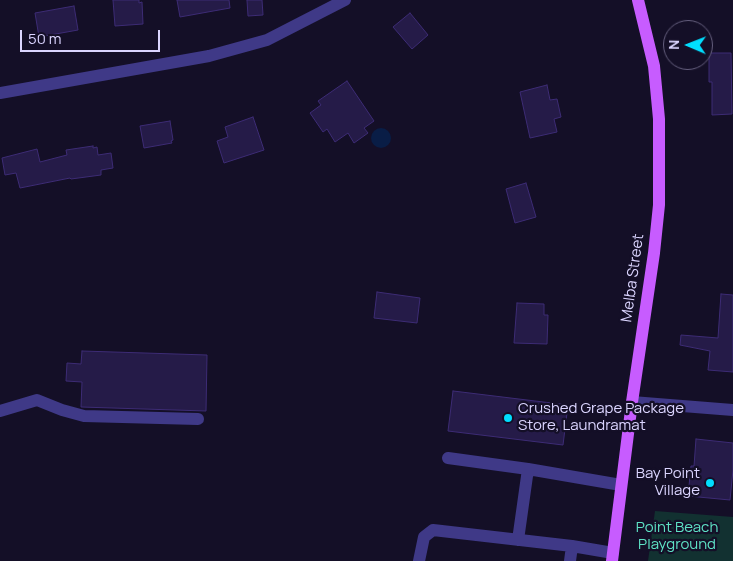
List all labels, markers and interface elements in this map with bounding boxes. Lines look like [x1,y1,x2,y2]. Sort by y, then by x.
scale bar [22,20,162,52]
north arrow [663,20,713,70]
text: 50 m [28,28,62,49]
text: N [664,40,683,50]
street label: Melba Street [618,233,648,323]
place label: Crushed Grape Package Store, Laundramat [518,400,684,435]
marker: Crushed Grape Package Store, Laundramat [502,412,514,424]
place label: Bay Point Village [636,465,700,500]
marker: Bay Point Village [704,477,716,489]
park label: Point Beach Playground [636,519,718,554]

